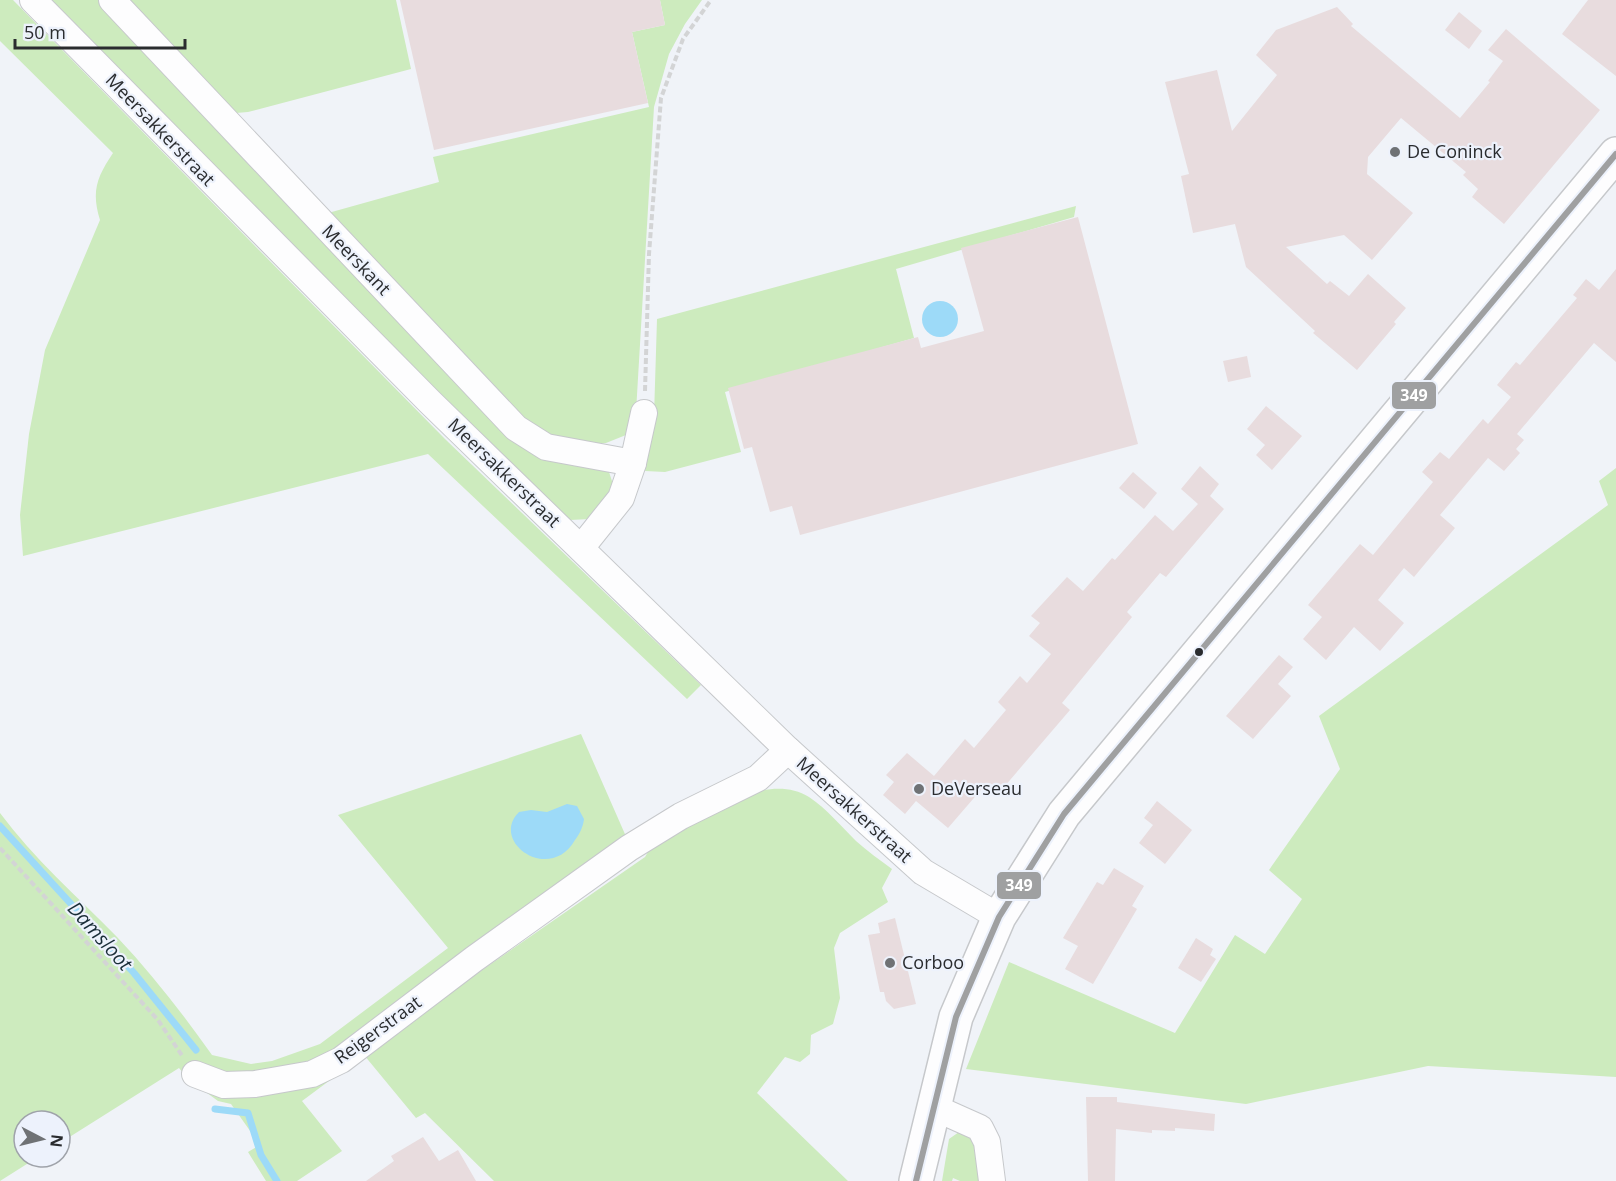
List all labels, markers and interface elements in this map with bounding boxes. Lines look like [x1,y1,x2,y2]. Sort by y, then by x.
scale bar [15,12,184,50]
text: 50 m [24,20,66,44]
street label: Meersakkerstraat [101,68,221,191]
place label: De Coninck [1407,139,1502,163]
marker: De Coninck [1388,145,1402,159]
street label: Meerskant [317,219,396,300]
line badge: 349 [1391,381,1437,410]
text: 349 [1400,384,1428,406]
street label: Meersakkerstraat [443,412,566,532]
unlabelled marker [1193,646,1205,658]
street label: Meersakkerstraat [792,751,918,868]
place label: DeVerseau [931,776,1022,800]
marker: DeVerseau [912,782,926,796]
line badge: 349 [996,871,1042,900]
text: 349 [1005,874,1033,896]
water label: Damsloot [62,895,140,977]
place label: Corboo [902,950,964,974]
marker: Corboo [883,956,897,970]
street label: Reigerstraat [329,990,426,1069]
north arrow [12,1109,72,1169]
text: N [45,1133,69,1149]

